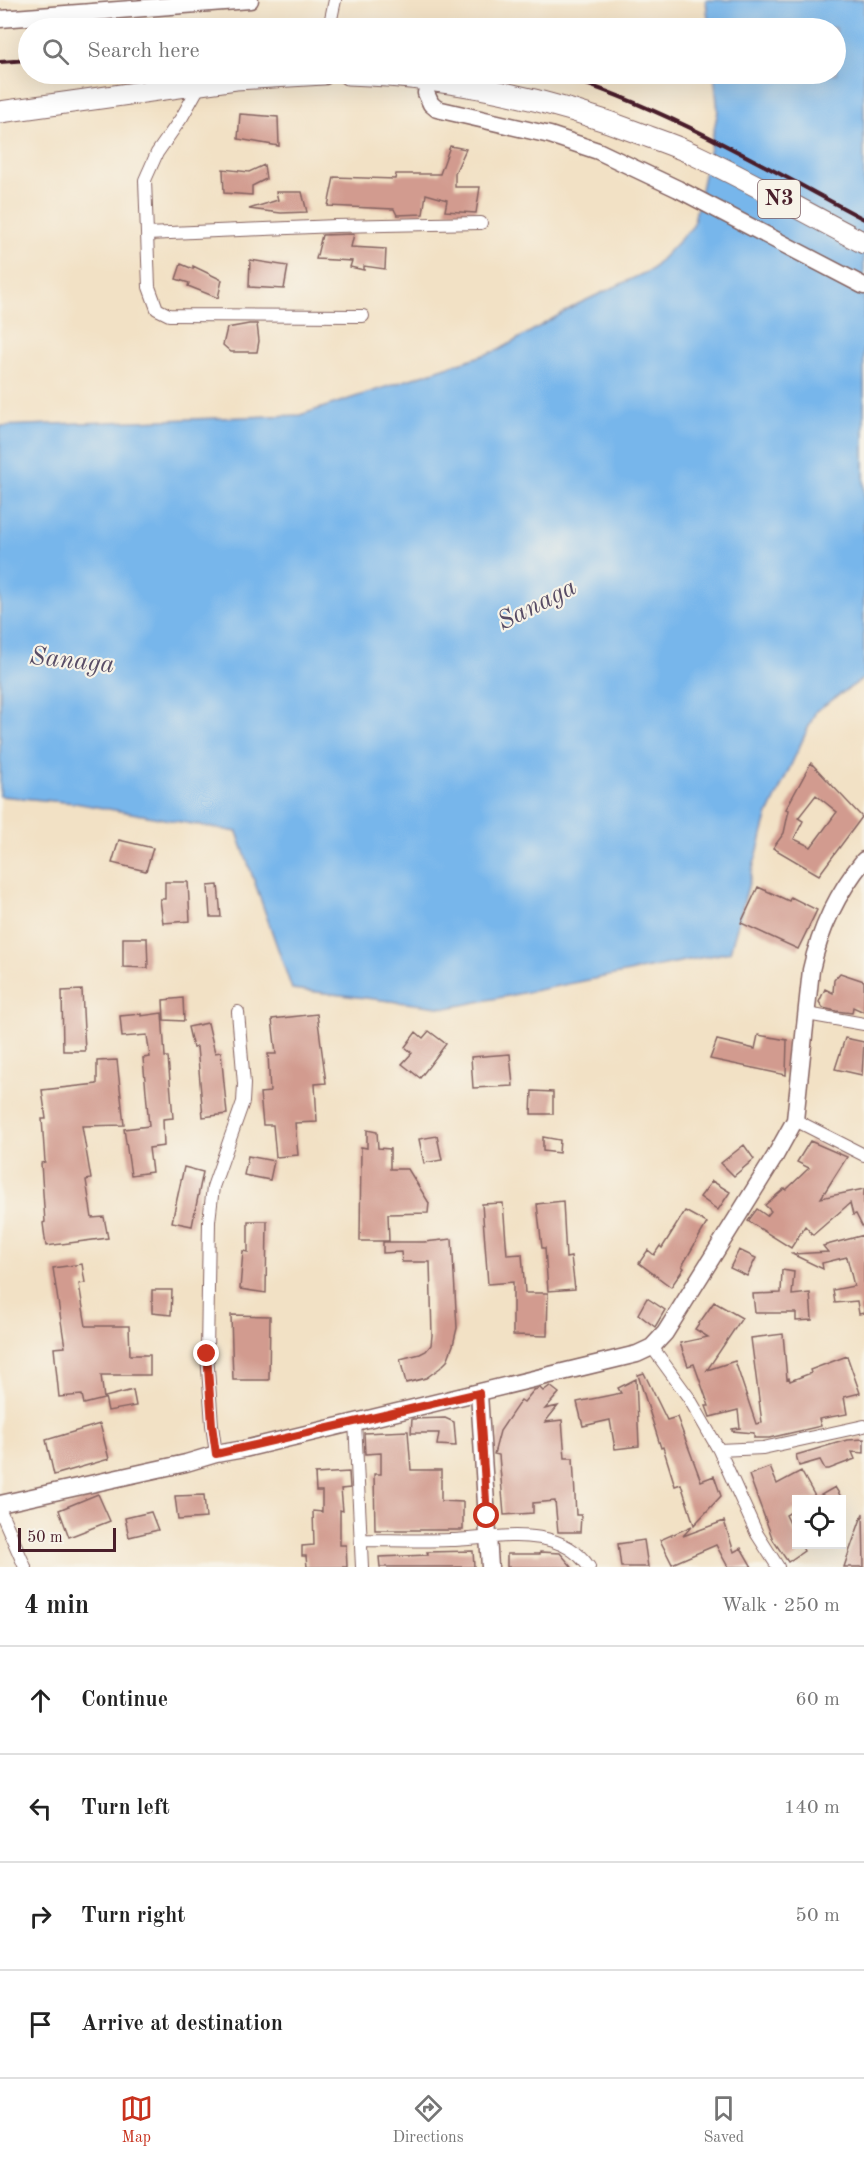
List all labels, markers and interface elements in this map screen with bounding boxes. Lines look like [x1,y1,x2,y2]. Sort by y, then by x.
search box [18,18,846,84]
icon: search [39,35,72,68]
text: Search here [87,40,200,62]
road number: N3 [758,180,800,218]
water label: Sanaga [493,574,581,636]
water label: Sanaga [28,644,116,678]
route end [193,1340,219,1366]
map controls [792,1495,846,1549]
button: locate [792,1495,846,1549]
route start [473,1502,499,1528]
scale bar [18,1525,116,1552]
text: 50 m [27,1530,63,1546]
text: 4 min [24,1593,89,1619]
text: Walk · 250 m [721,1596,840,1616]
icon: ahead [24,1684,57,1717]
text: Continue [81,1689,168,1711]
text: 60 m [795,1690,840,1710]
icon: left [24,1792,57,1825]
text: Turn left [81,1797,170,1819]
text: 140 m [784,1798,840,1818]
icon: right [24,1900,57,1933]
text: Turn right [81,1905,185,1927]
text: 50 m [795,1906,840,1926]
icon: arrive [24,2008,57,2041]
text: Arrive at destination [81,2013,283,2035]
tab: Map [120,2092,153,2148]
tab: Directions [393,2092,464,2148]
tab: Saved [703,2092,744,2148]

